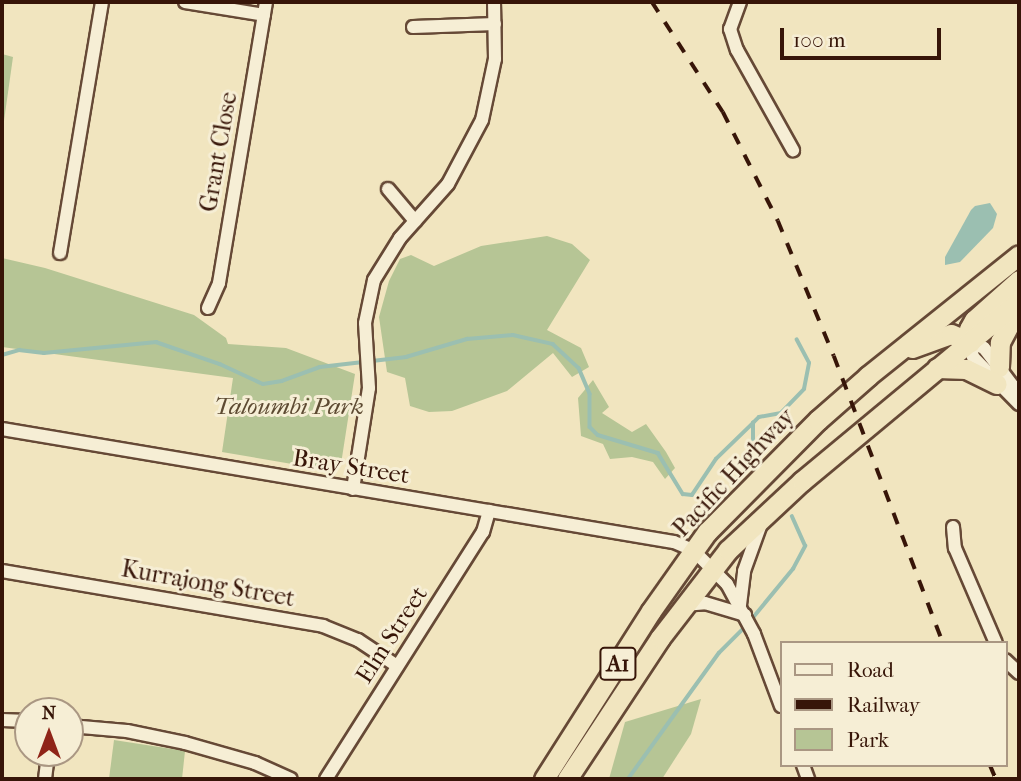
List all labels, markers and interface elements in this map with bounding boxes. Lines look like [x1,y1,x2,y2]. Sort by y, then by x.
scale bar [783,14,944,58]
text: 100 m [793,28,846,52]
street label: Grant Close [194,90,244,214]
park label: Taloumbi Park [214,393,364,421]
street label: Pacific Highway [667,403,801,543]
street label: Bray Street [291,444,411,490]
street label: Kurrajong Street [119,555,297,613]
street label: Elm Street [350,581,434,689]
legend [780,641,1007,767]
road number: A1 [599,644,637,684]
text: Road [847,658,894,682]
text: Railway [847,693,920,717]
north arrow [14,697,84,767]
text: N [42,702,56,724]
text: Park [847,728,889,752]

